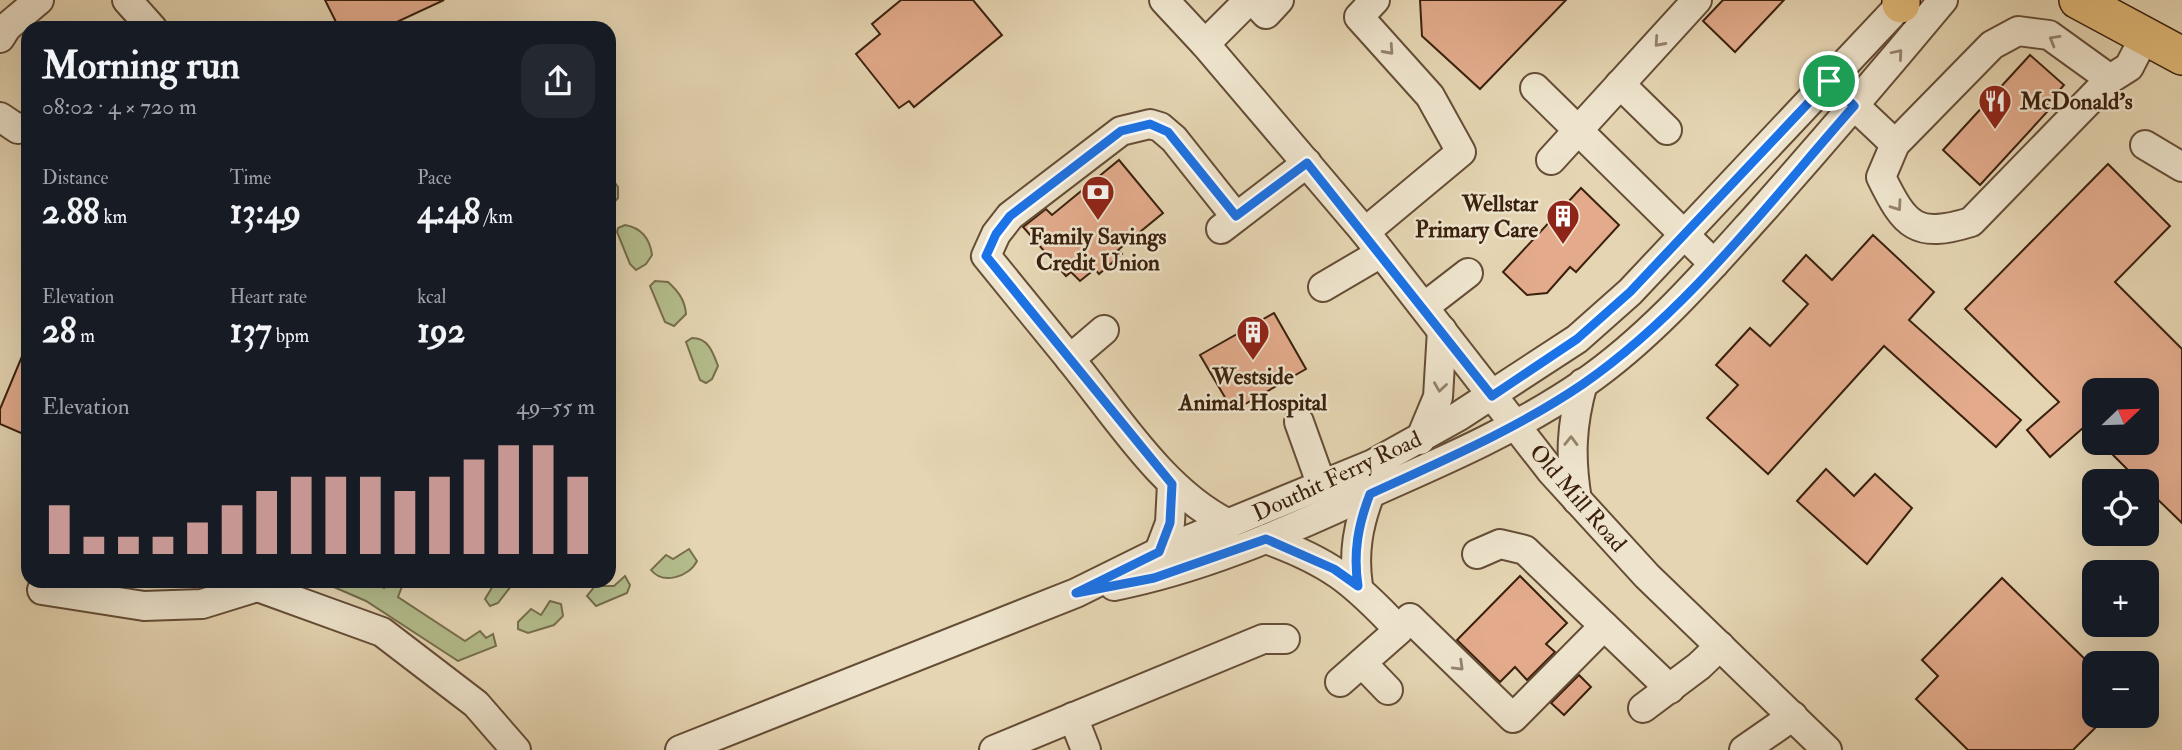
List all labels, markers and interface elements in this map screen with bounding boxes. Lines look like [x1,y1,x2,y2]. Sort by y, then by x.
one-way arrow [1654,34,1667,47]
one-way arrow [2049,35,2062,49]
text: Morning run [42,42,240,90]
one-way arrow [1381,42,1393,55]
button: share [521,44,595,118]
one-way arrow [1890,49,1902,62]
pin [1799,51,1859,111]
icon: arrive [1810,62,1848,100]
restaurant icon: McDonald's [1976,82,2014,131]
place label: McDonald's [2019,87,2133,116]
text: 08:02 · 4 × 720 m [42,92,197,121]
text: Distance [42,166,108,190]
text: Time [230,166,271,190]
text: Pace [417,166,451,190]
bank icon: Family Savings Credit Union [1079,173,1117,222]
place label: Wellstar Primary Care [1415,189,1538,245]
text: 2.88 [42,190,99,234]
text: 13:49 [230,190,301,234]
text: 4:48 [417,190,480,234]
building icon: Wellstar Primary Care [1544,197,1582,246]
one-way arrow [1889,198,1901,210]
text: km [99,205,127,229]
text: /km [480,205,513,229]
place label: Family Savings Credit Union [1030,222,1167,277]
text: Elevation [42,285,114,309]
text: Heart rate [230,285,307,309]
text: kcal [417,285,446,309]
text: 28 [42,309,76,353]
text: 137 [230,309,272,353]
text: 192 [417,309,465,353]
building icon: Westside Animal Hospital [1234,313,1272,362]
text: m [76,324,95,348]
text: bpm [272,324,309,348]
place label: Westside Animal Hospital [1178,362,1328,418]
north arrow [2082,378,2160,455]
map controls [2082,378,2159,728]
one-way arrow [1432,381,1447,393]
text: Elevation [42,392,130,421]
text: 49–55 m [516,392,595,421]
street label: Douthit Ferry Road [1248,424,1426,528]
one-way arrow [1564,436,1579,447]
street label: Old Mill Road [1523,438,1633,558]
button: locate [2082,469,2159,546]
button: + [2082,560,2159,637]
button: − [2082,651,2159,728]
one-way arrow [1451,657,1464,670]

